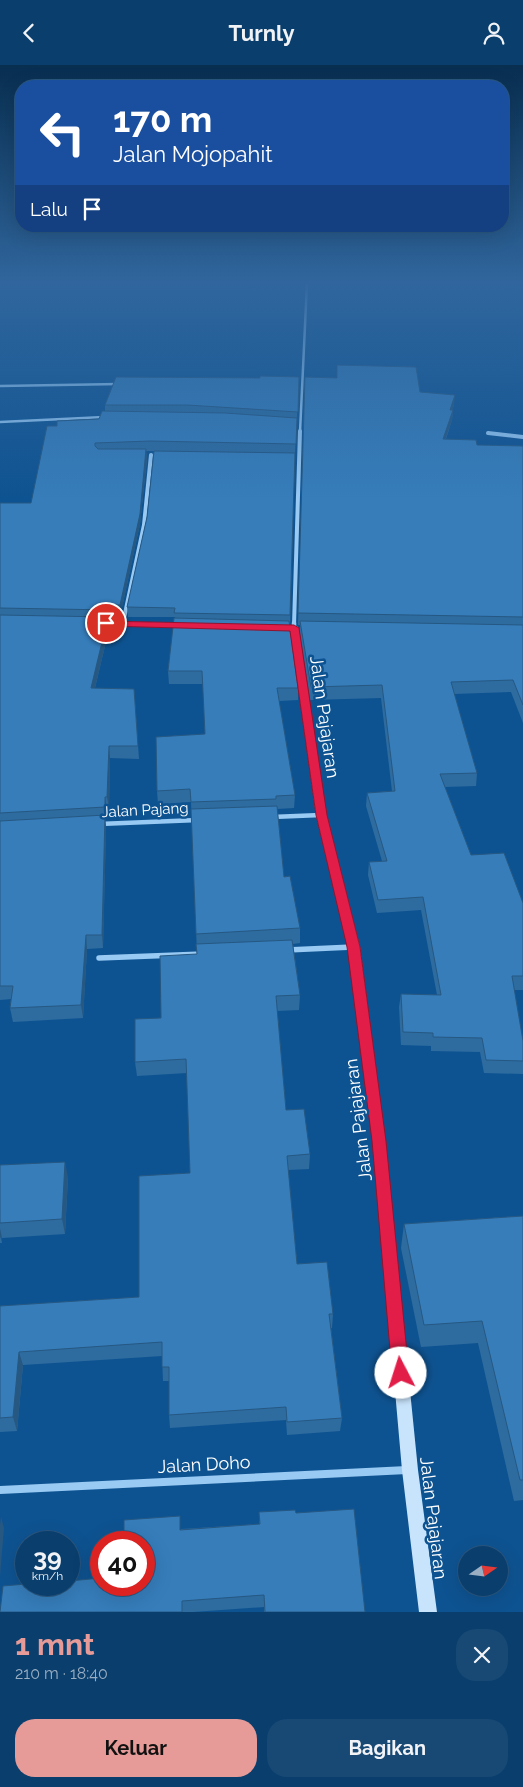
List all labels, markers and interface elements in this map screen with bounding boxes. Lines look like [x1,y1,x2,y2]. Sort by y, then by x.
icon: back [15,19,43,47]
icon: person [480,19,508,47]
text: Turnly [228,20,295,46]
text: 170 m [113,99,212,140]
icon: left [30,100,95,165]
text: Jalan Mojopahit [113,141,273,167]
icon: arrive [78,195,106,223]
text: Lalu [30,198,68,220]
pin [85,602,127,644]
icon: arrive [92,609,120,637]
street label: Jalan Pajajaran [306,654,344,780]
street label: Jalan Pajang [101,799,189,821]
street label: Jalan Pajajaran [340,1058,376,1182]
position arrow [374,1346,426,1398]
street label: Jalan Doho [157,1451,251,1477]
street label: Jalan Pajajaran [416,1456,452,1580]
speed limit sign: 40 [90,1531,155,1596]
text: 39 [33,1542,62,1572]
north arrow [458,1546,508,1596]
map controls [458,1546,508,1596]
text: km/h [32,1569,63,1583]
text: 1 mnt [15,1627,95,1662]
button: close [456,1629,508,1681]
text: 210 m · 18:40 [15,1664,108,1683]
button: Keluar [15,1719,257,1777]
button: Bagikan [267,1719,508,1777]

